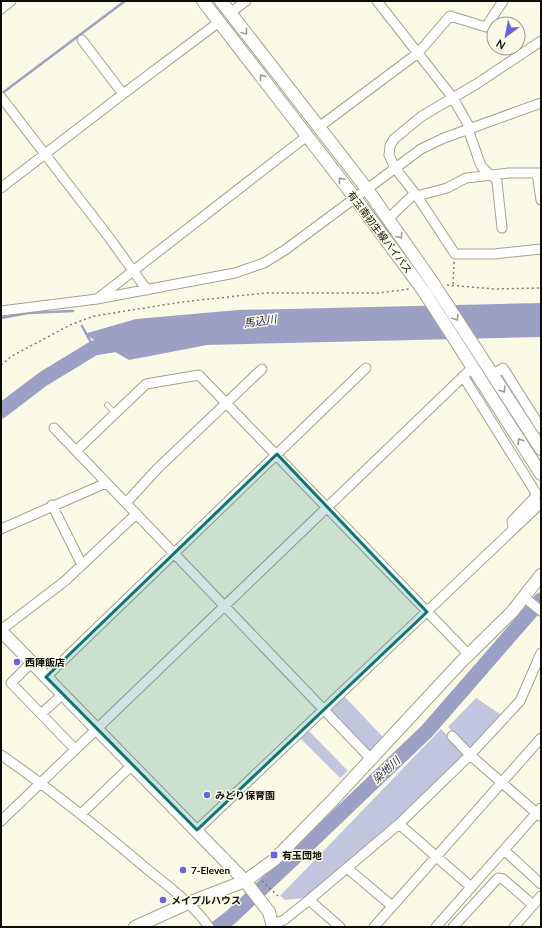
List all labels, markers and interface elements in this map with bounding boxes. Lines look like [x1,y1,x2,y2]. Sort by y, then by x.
north arrow [486,16,526,56]
one-way arrow [240,27,247,34]
text: N [493,37,507,53]
one-way arrow [259,75,266,82]
one-way arrow [339,178,346,185]
street label: 有玉南初生線バイパス [345,189,415,275]
one-way arrow [395,231,402,238]
water label: 馬込川 [243,312,278,329]
one-way arrow [452,314,459,321]
one-way arrow [498,386,506,393]
one-way arrow [517,438,525,445]
place label: 西陣飯店 [25,656,65,668]
marker: 西陣飯店 [12,657,22,667]
water label: 染地川 [369,753,403,786]
place label: みどり保育園 [215,789,275,801]
marker: みどり保育園 [202,790,212,800]
place label: 有玉団地 [282,849,322,861]
marker: 有玉団地 [269,850,279,860]
place label: 7-Eleven [191,864,230,876]
marker: 7-Eleven [178,865,188,875]
place label: メイプルハウス [171,894,241,906]
marker: メイプルハウス [158,895,168,905]

